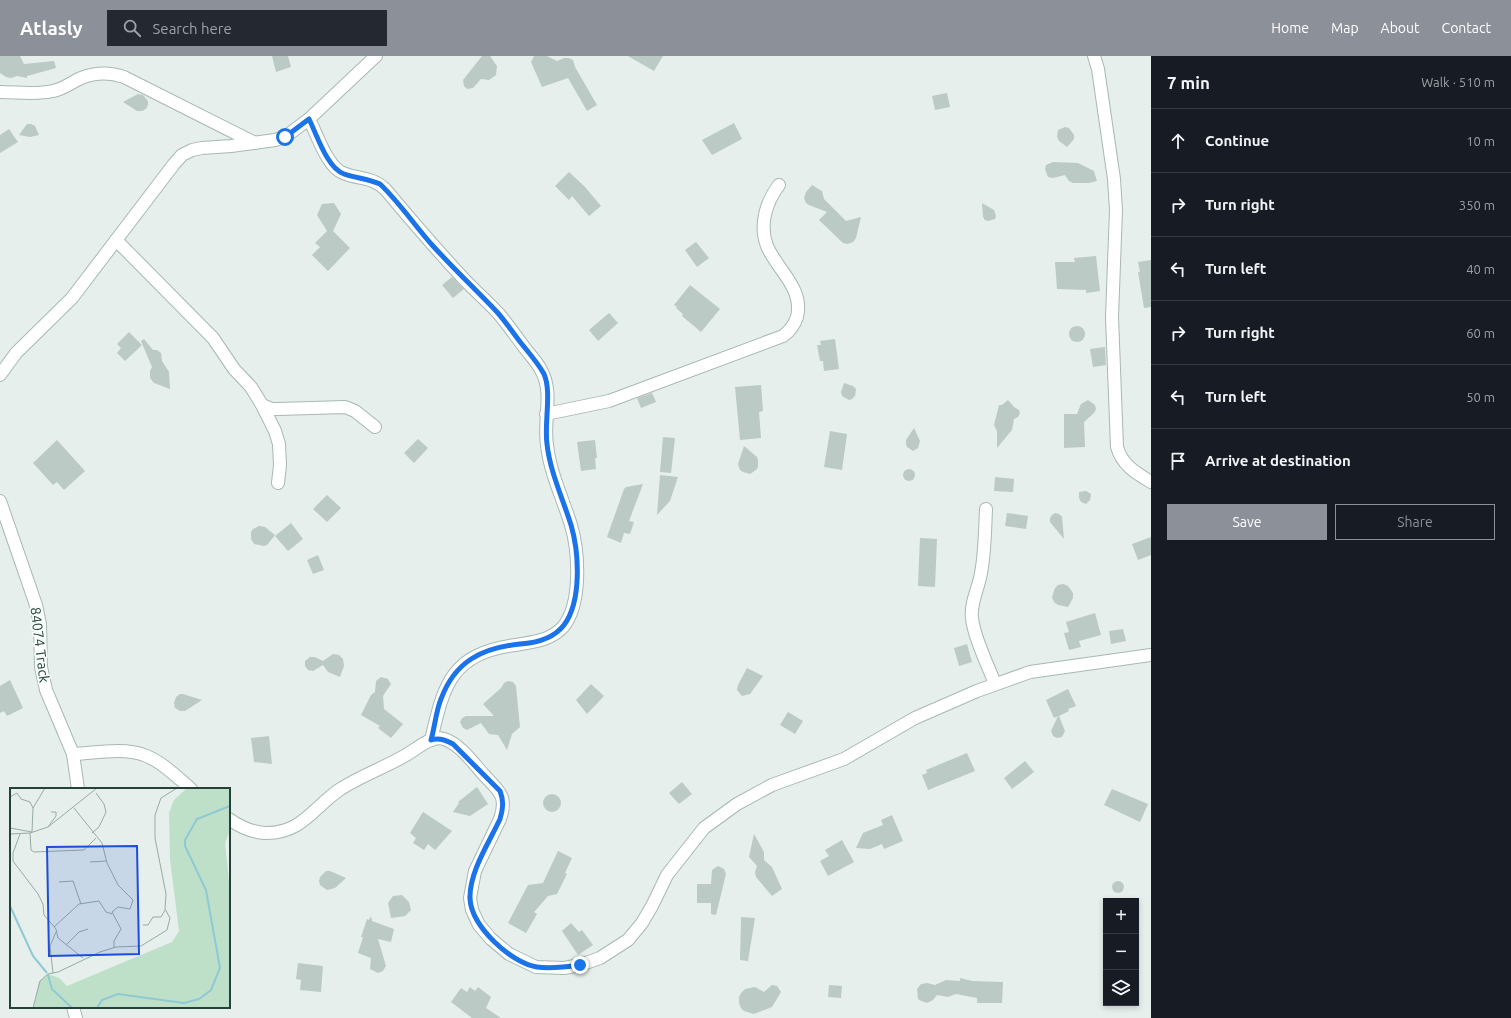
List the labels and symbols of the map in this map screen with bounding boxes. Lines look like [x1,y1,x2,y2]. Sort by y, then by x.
route start [276,128,294,146]
street label: 84074 Track [27,606,53,684]
inset map [10,788,230,1008]
route end [571,956,589,974]

